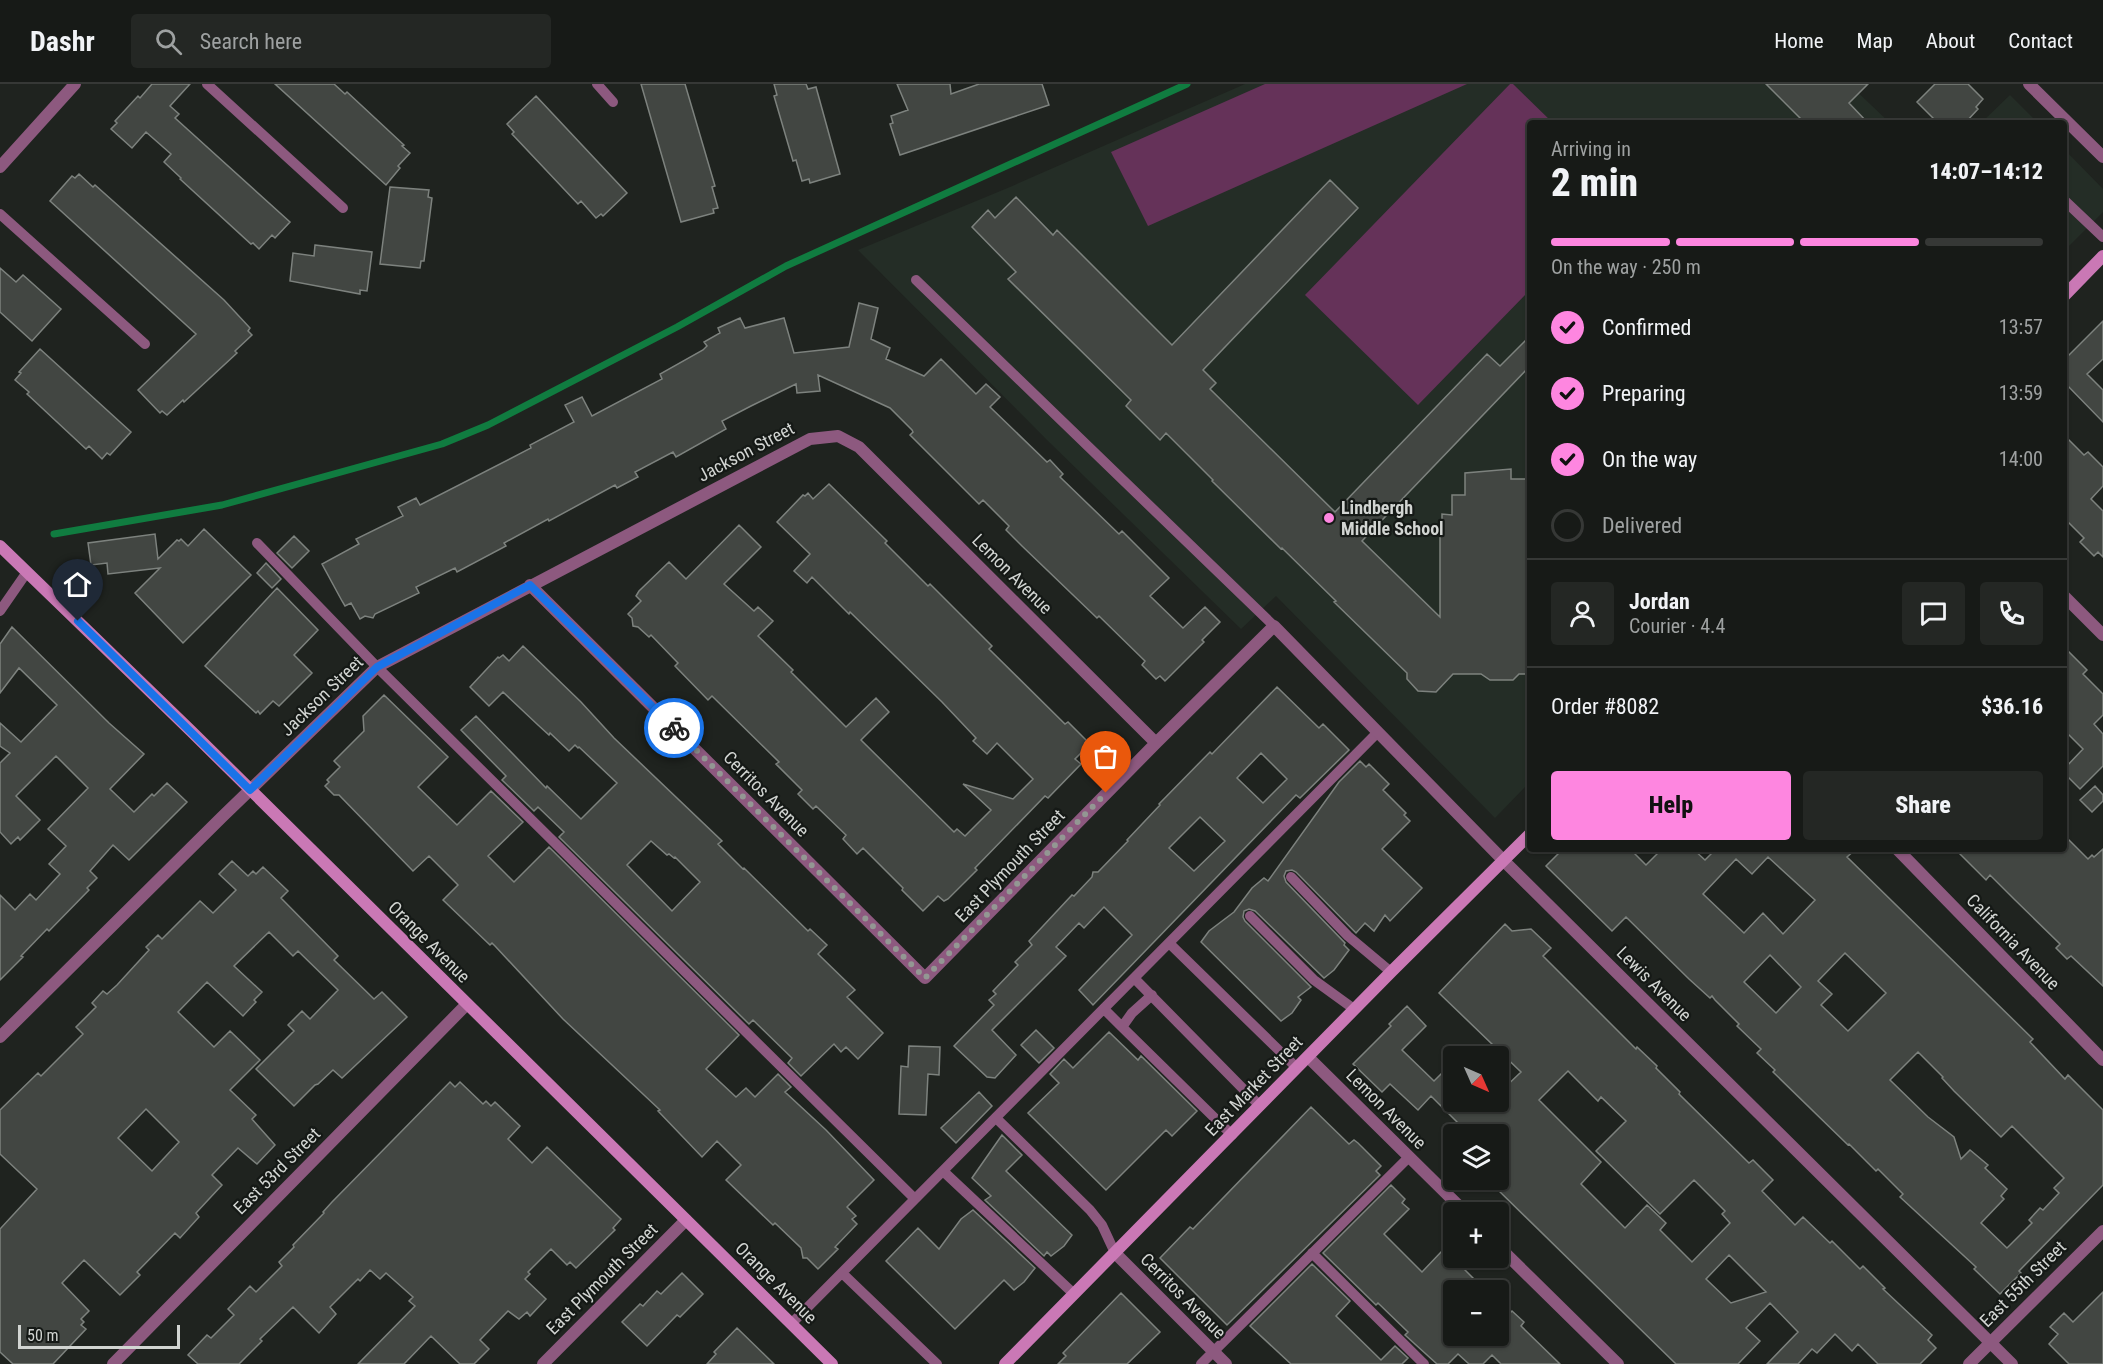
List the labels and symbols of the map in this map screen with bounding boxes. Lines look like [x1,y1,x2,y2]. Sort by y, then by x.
street label: Jackson Street [694,417,798,486]
place label: Lindbergh Middle School [1341,497,1444,539]
marker: Lindbergh Middle School [1322,511,1336,525]
street label: Lemon Avenue [968,529,1057,618]
pin [52,559,103,621]
street label: Jackson Street [276,651,367,740]
courier [644,698,704,758]
pin [1080,731,1131,793]
street label: Cerritos Avenue [719,747,813,841]
street label: East Plymouth Street [951,805,1069,926]
street label: California Avenue [1962,889,2064,994]
street label: Orange Avenue [384,897,474,987]
street label: Lewis Avenue [1613,942,1696,1025]
street label: East Market Street [1201,1031,1307,1140]
north arrow [1443,1046,1509,1112]
street label: Lemon Avenue [1342,1064,1431,1153]
street label: East 53rd Street [229,1123,324,1218]
street label: East Plymouth Street [542,1219,662,1339]
street label: East 55th Street [1975,1236,2070,1331]
street label: Orange Avenue [731,1238,821,1328]
street label: Cerritos Avenue [1136,1249,1230,1343]
scale bar [18,1322,180,1350]

